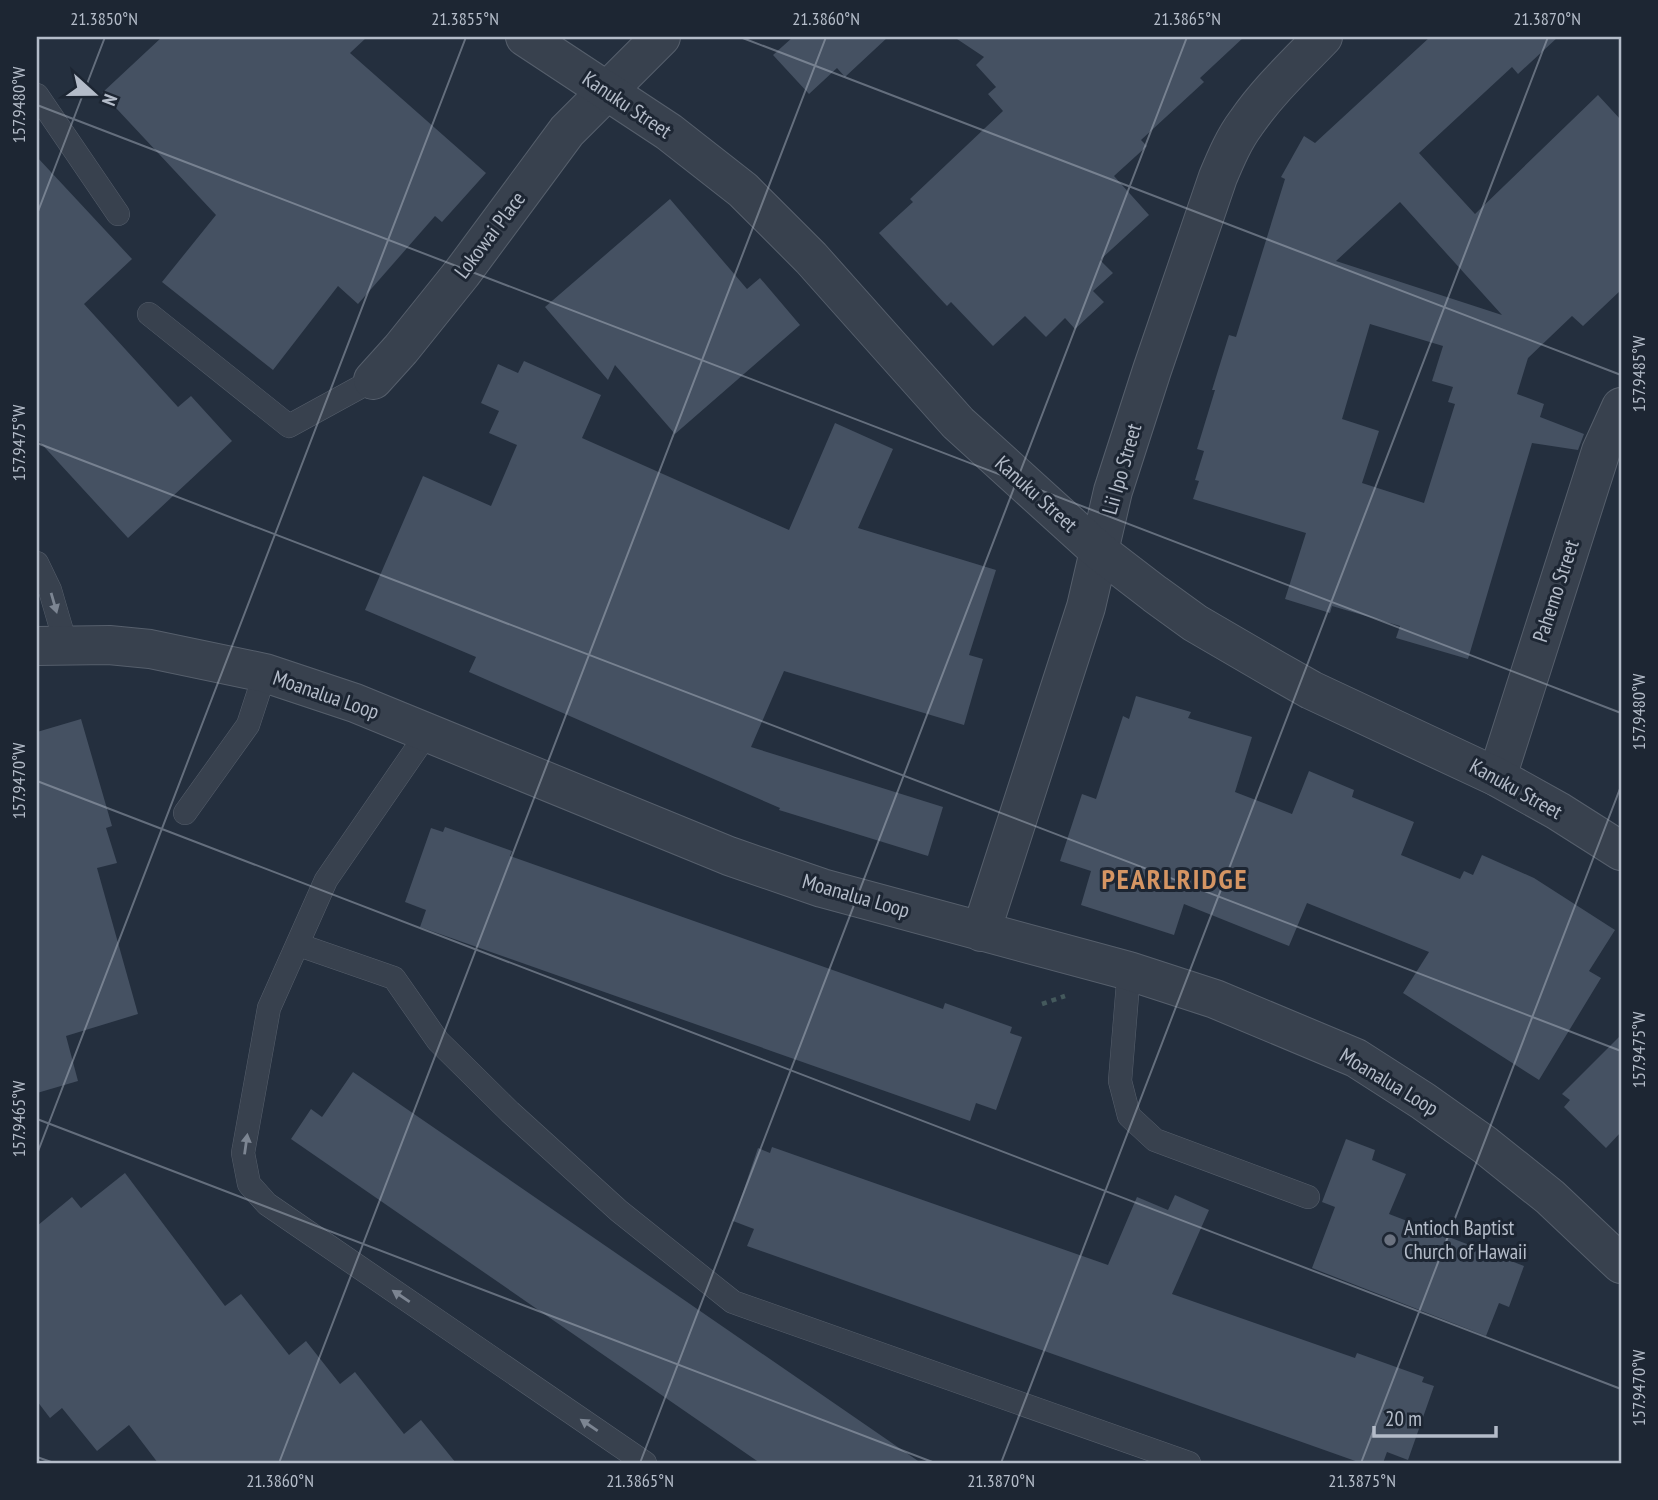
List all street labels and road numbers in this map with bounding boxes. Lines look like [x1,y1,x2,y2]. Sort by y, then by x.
street label: Kanuku Street [578,65,677,144]
street label: Lokowai Place [448,186,531,284]
street label: Lii Ipo Street [1096,420,1147,517]
street label: Kanuku Street [989,450,1083,538]
street label: Pahemo Street [1526,536,1585,645]
street label: Moanalua Loop [270,664,383,725]
street label: Kanuku Street [1465,752,1568,825]
street label: Moanalua Loop [799,867,913,924]
street label: Moanalua Loop [1335,1042,1444,1122]

